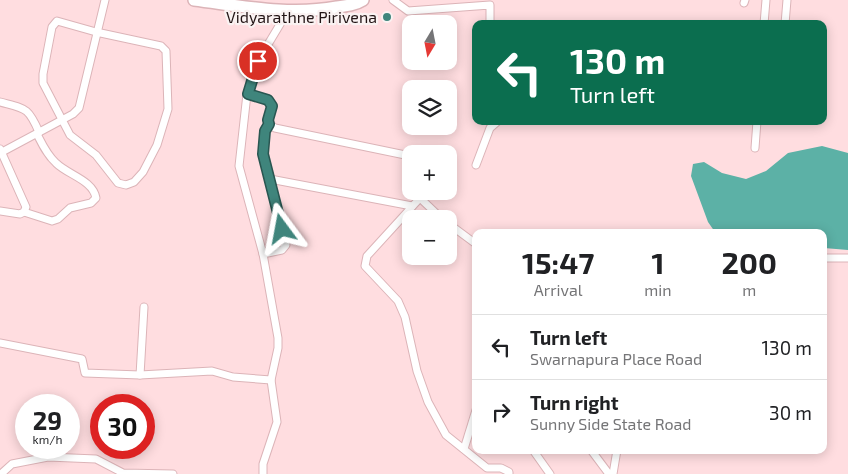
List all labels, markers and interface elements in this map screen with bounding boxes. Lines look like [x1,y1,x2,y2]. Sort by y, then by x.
place label: Vidyarathne Pirivena [226,7,377,26]
marker: Vidyarathne Pirivena [381,11,393,23]
north arrow [402,15,458,70]
map controls [402,15,457,265]
text: 130 m [570,39,665,81]
pin [237,40,279,82]
icon: left [487,40,552,105]
icon: arrive [244,47,272,75]
button: layers [402,80,457,135]
text: Turn left [570,81,655,107]
button: + [402,145,457,200]
position arrow [255,202,307,254]
button: − [402,210,457,265]
text: 15:47 [522,244,594,280]
text: 1 [651,244,664,280]
text: 200 [722,244,777,280]
text: Arrival [534,280,582,299]
text: min [644,280,672,299]
text: m [742,280,756,299]
text: Turn left [530,326,607,349]
icon: left [487,333,515,361]
text: 130 m [762,336,812,359]
text: Swarnapura Place Road [530,349,702,368]
text: Turn right [530,391,618,414]
speed limit sign: 30 [90,394,155,459]
icon: right [487,398,515,426]
text: 30 m [769,401,812,424]
text: 29 [33,405,62,435]
text: Sunny Side State Road [530,414,692,433]
text: km/h [33,432,62,446]

